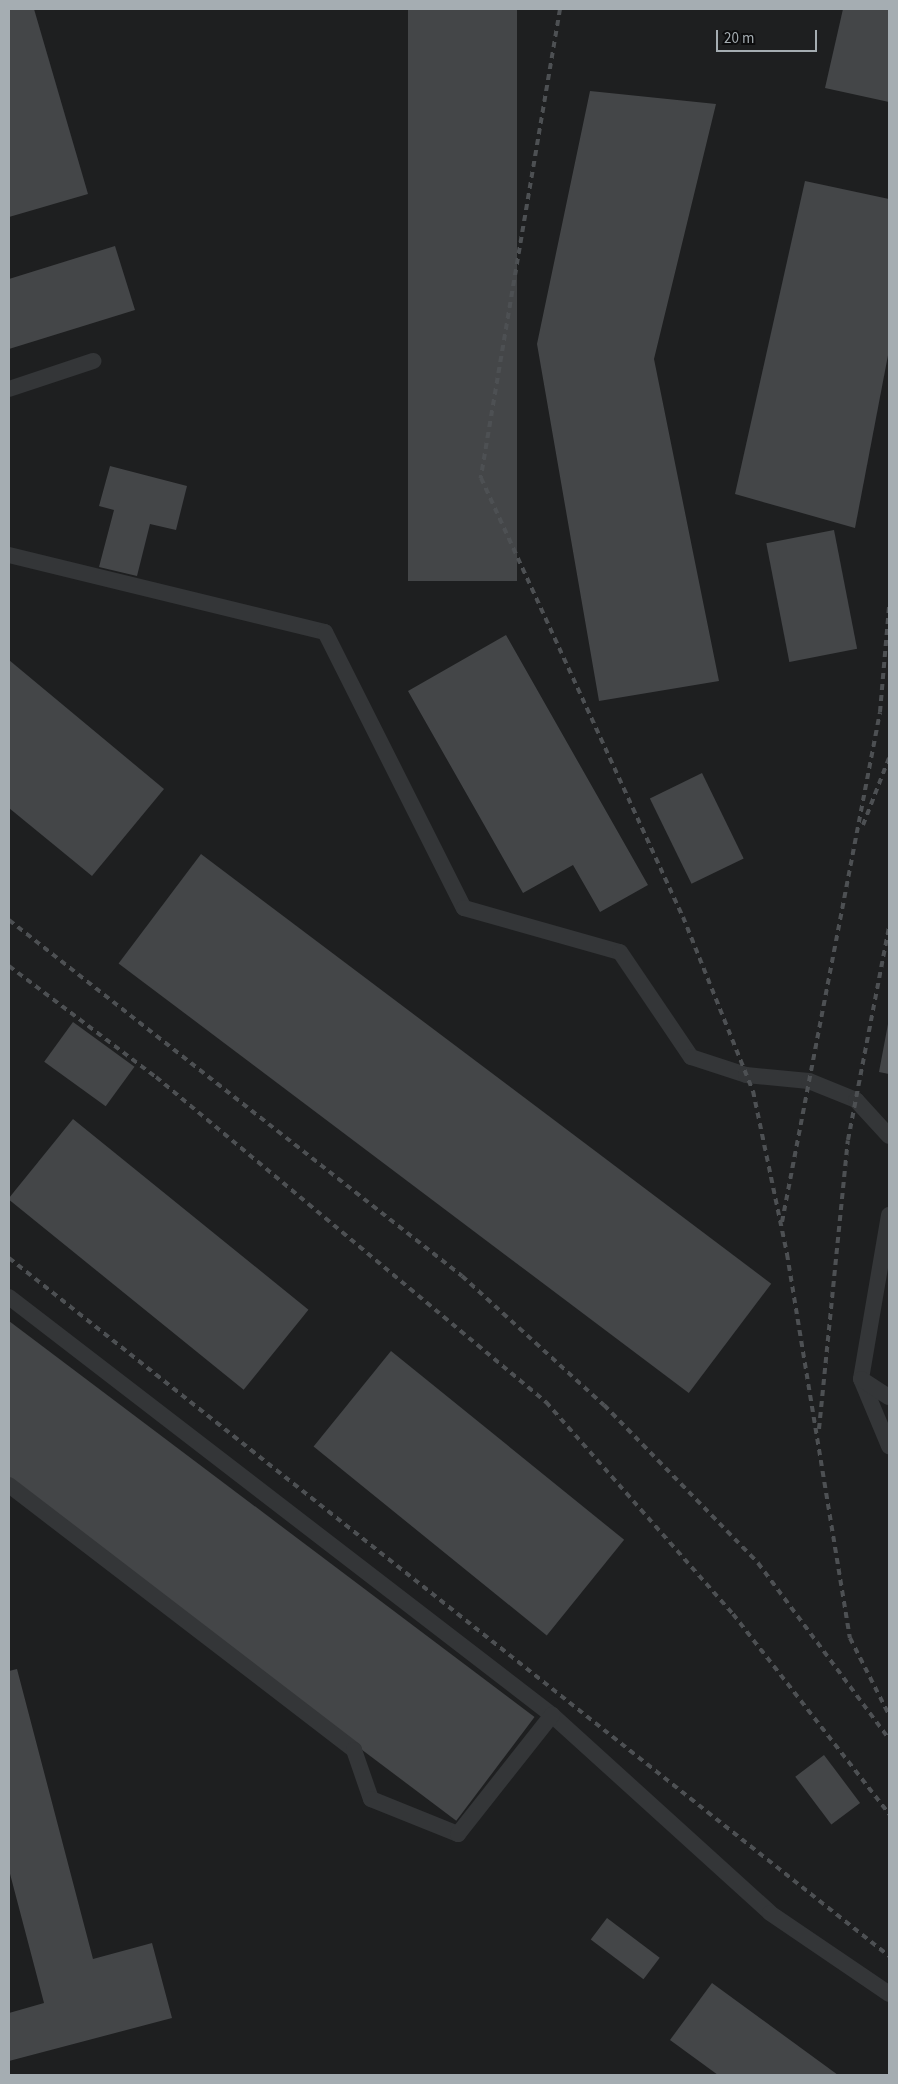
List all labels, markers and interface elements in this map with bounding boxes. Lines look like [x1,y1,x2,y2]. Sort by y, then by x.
scale bar [718,20,819,52]
text: 20 m [724,28,754,49]

